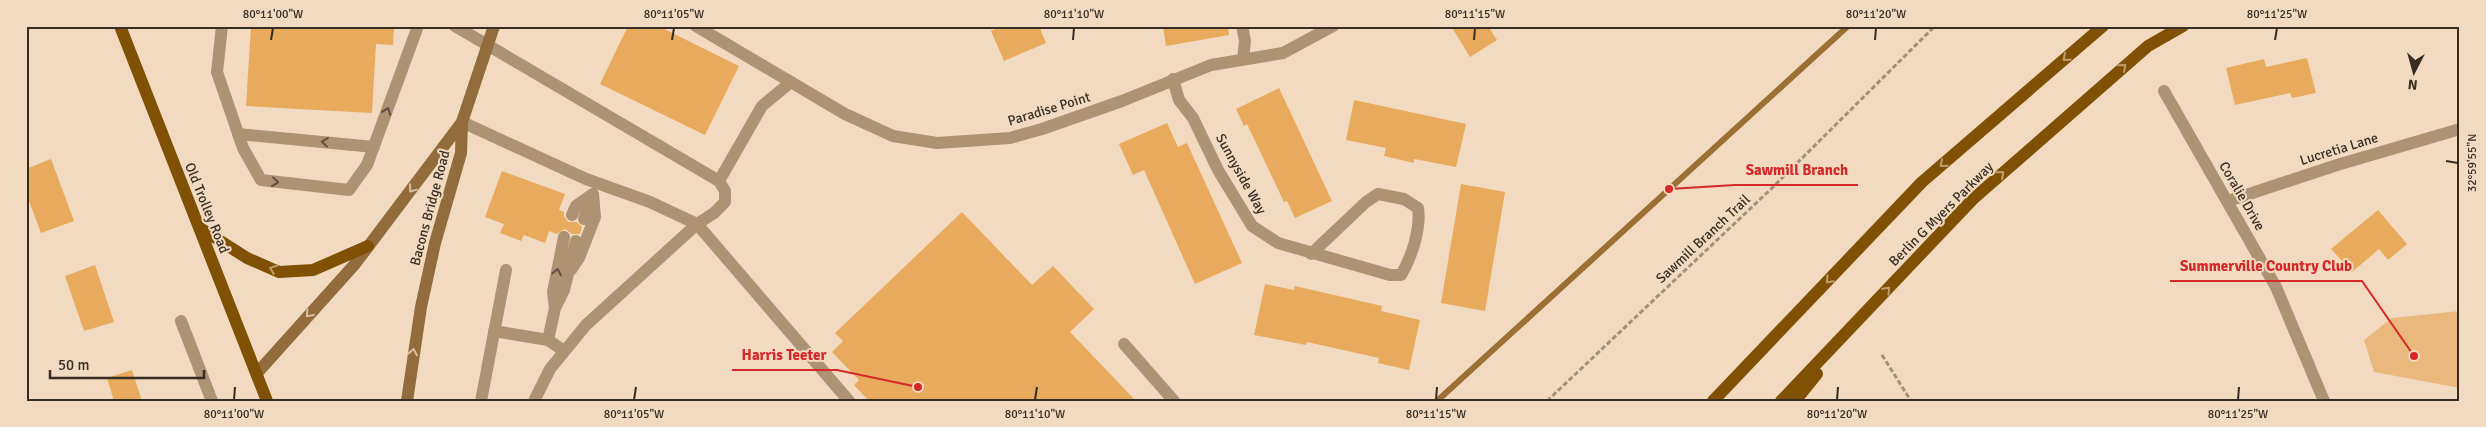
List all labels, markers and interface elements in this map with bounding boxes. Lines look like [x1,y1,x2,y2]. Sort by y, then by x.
text: 80°11'00"W [243,7,303,22]
text: 80°11'05"W [644,7,704,22]
text: 80°11'10"W [1044,7,1104,22]
text: 80°11'15"W [1445,7,1505,22]
text: 80°11'20"W [1846,7,1906,22]
text: 80°11'25"W [2247,7,2307,22]
north arrow [2388,48,2438,98]
one-way arrow [2063,52,2072,61]
one-way arrow [2118,64,2127,73]
text: N [2407,75,2418,93]
street label: Paradise Point [1006,88,1092,130]
one-way arrow [381,107,391,116]
street label: Lucretia Lane [2298,129,2380,169]
street label: Sunnyside Way [1212,131,1270,218]
text: 32°59'55"N [2465,134,2480,192]
one-way arrow [321,137,329,148]
street label: Bacons Bridge Road [406,149,454,267]
callout: Sawmill Branch [1735,155,1858,185]
street label: Berlin G Myers Parkway [1885,158,1997,270]
one-way arrow [1940,158,1949,167]
street label: Coralie Drive [2215,158,2269,234]
street label: Old Trolley Road [181,160,233,256]
text: Sawmill Branch [1746,161,1848,179]
one-way arrow [1996,171,2005,180]
one-way arrow [271,176,279,187]
one-way arrow [408,183,417,192]
street label: Sawmill Branch Trail [1652,191,1754,287]
callout: Summerville Country Club [2170,251,2362,281]
text: Summerville Country Club [2180,257,2352,275]
one-way arrow [269,265,278,275]
one-way arrow [551,268,562,277]
one-way arrow [1826,274,1835,283]
one-way arrow [1881,287,1890,296]
one-way arrow [306,309,315,318]
callout: Harris Teeter [732,340,837,370]
text: Harris Teeter [742,346,826,364]
scale bar [50,347,204,379]
one-way arrow [407,348,417,357]
text: 50 m [58,356,89,374]
text: 80°11'00"W [204,407,264,422]
text: 80°11'05"W [604,407,664,422]
text: 80°11'10"W [1005,407,1065,422]
text: 80°11'15"W [1406,407,1466,422]
text: 80°11'20"W [1807,407,1867,422]
text: 80°11'25"W [2208,407,2268,422]

